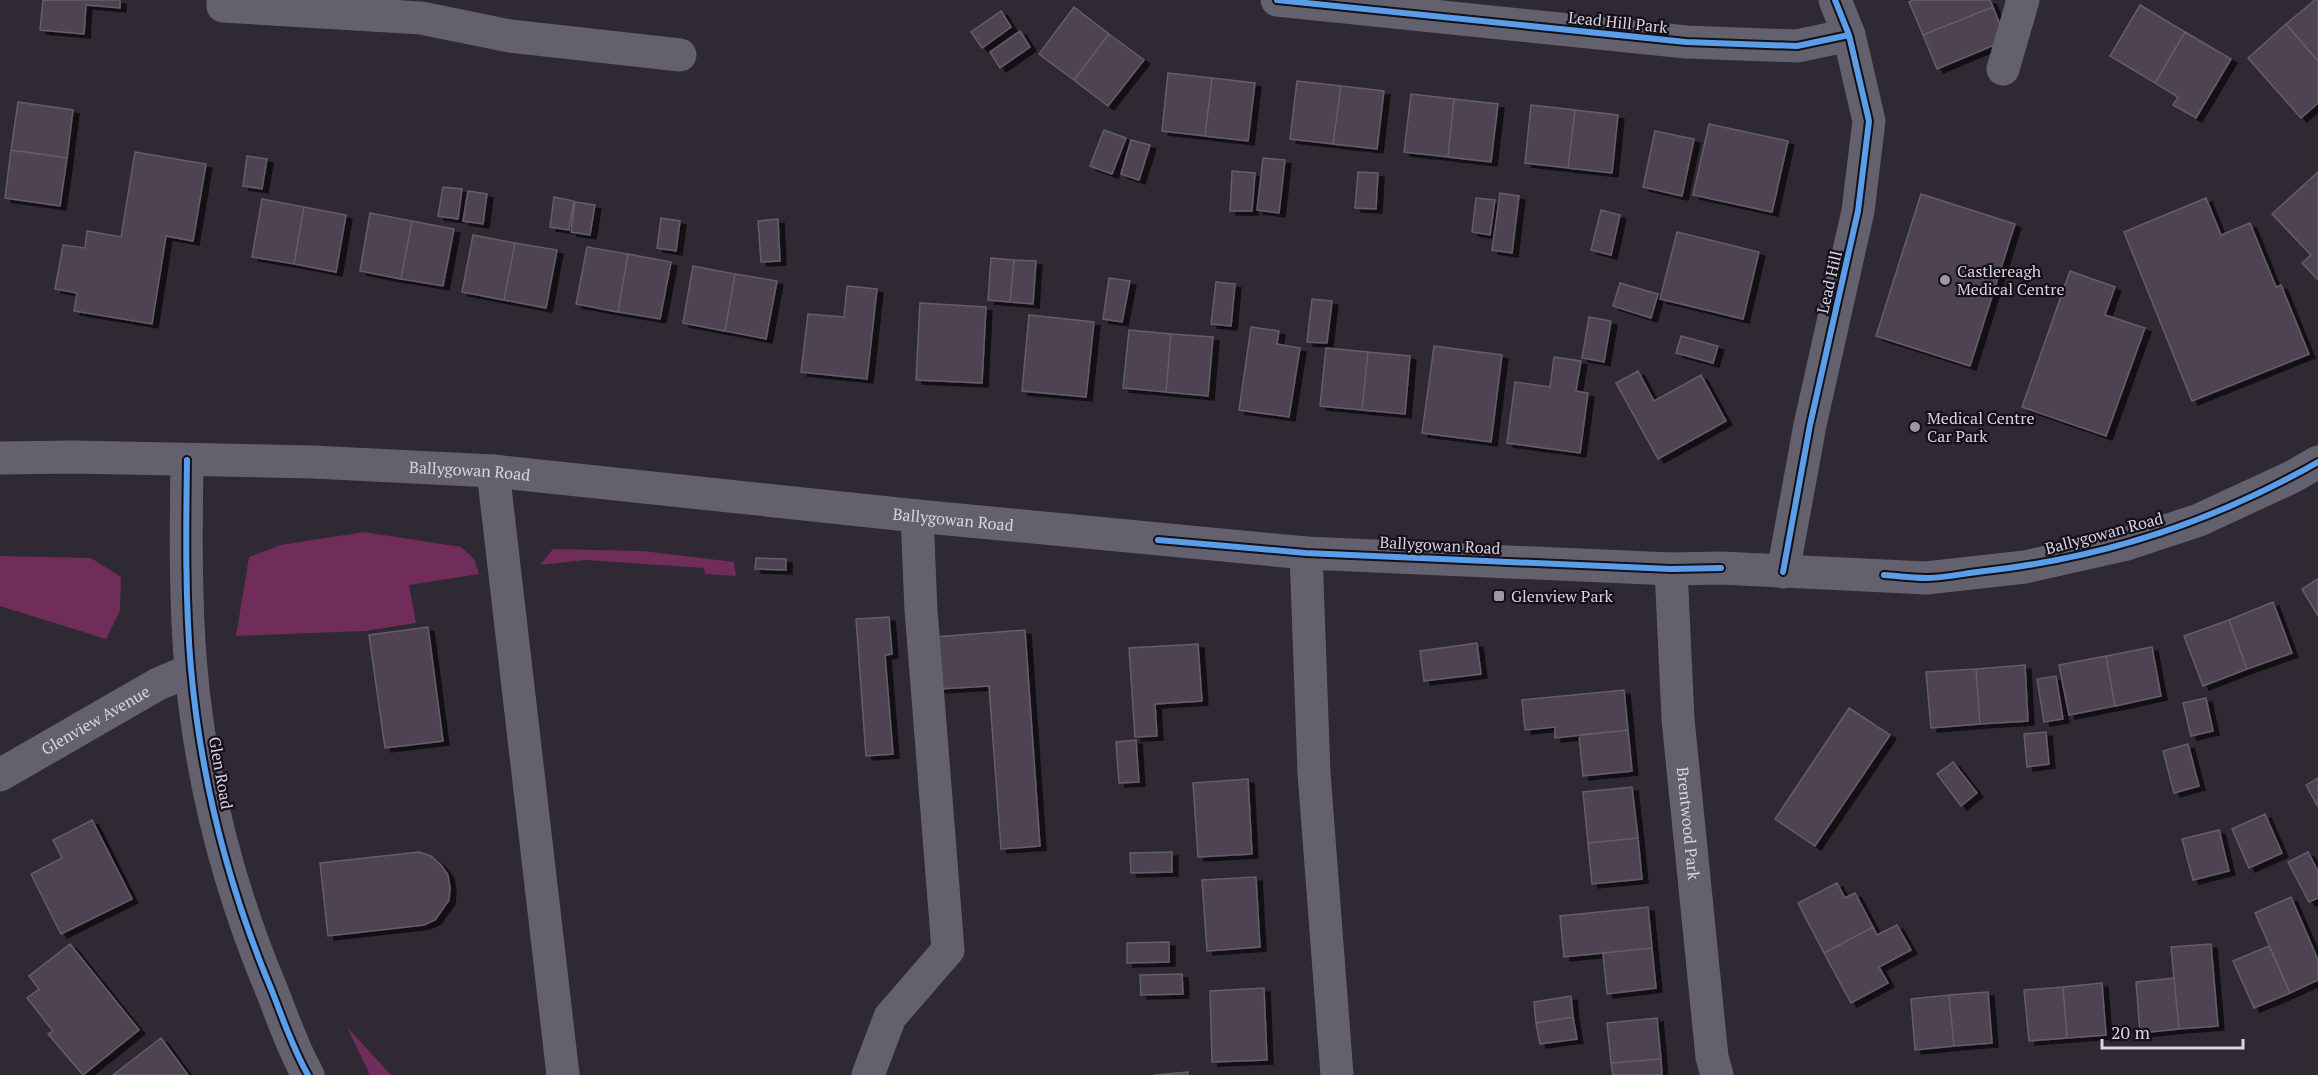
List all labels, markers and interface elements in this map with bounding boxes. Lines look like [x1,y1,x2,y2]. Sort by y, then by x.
street label: Lead Hill Park [1567,6,1669,38]
street label: Lead Hill [1811,248,1847,316]
place label: Castlereagh Medical Centre [1957,260,2064,300]
marker: Castlereagh Medical Centre [1938,273,1952,287]
place label: Medical Centre Car Park [1927,407,2034,447]
marker: Medical Centre Car Park [1908,420,1922,434]
street label: Ballygowan Road [409,456,531,486]
street label: Ballygowan Road [892,502,1015,536]
street label: Ballygowan Road [2043,507,2166,559]
street label: Ballygowan Road [1379,531,1501,559]
place label: Glenview Park [1511,585,1614,607]
marker: Glenview Park [1492,589,1506,603]
street label: Glenview Avenue [37,680,154,760]
street label: Glen Road [204,735,238,811]
street label: Brentwood Park [1672,766,1705,882]
scale bar [2102,1012,2243,1050]
text: 20 m [2111,1020,2151,1044]

